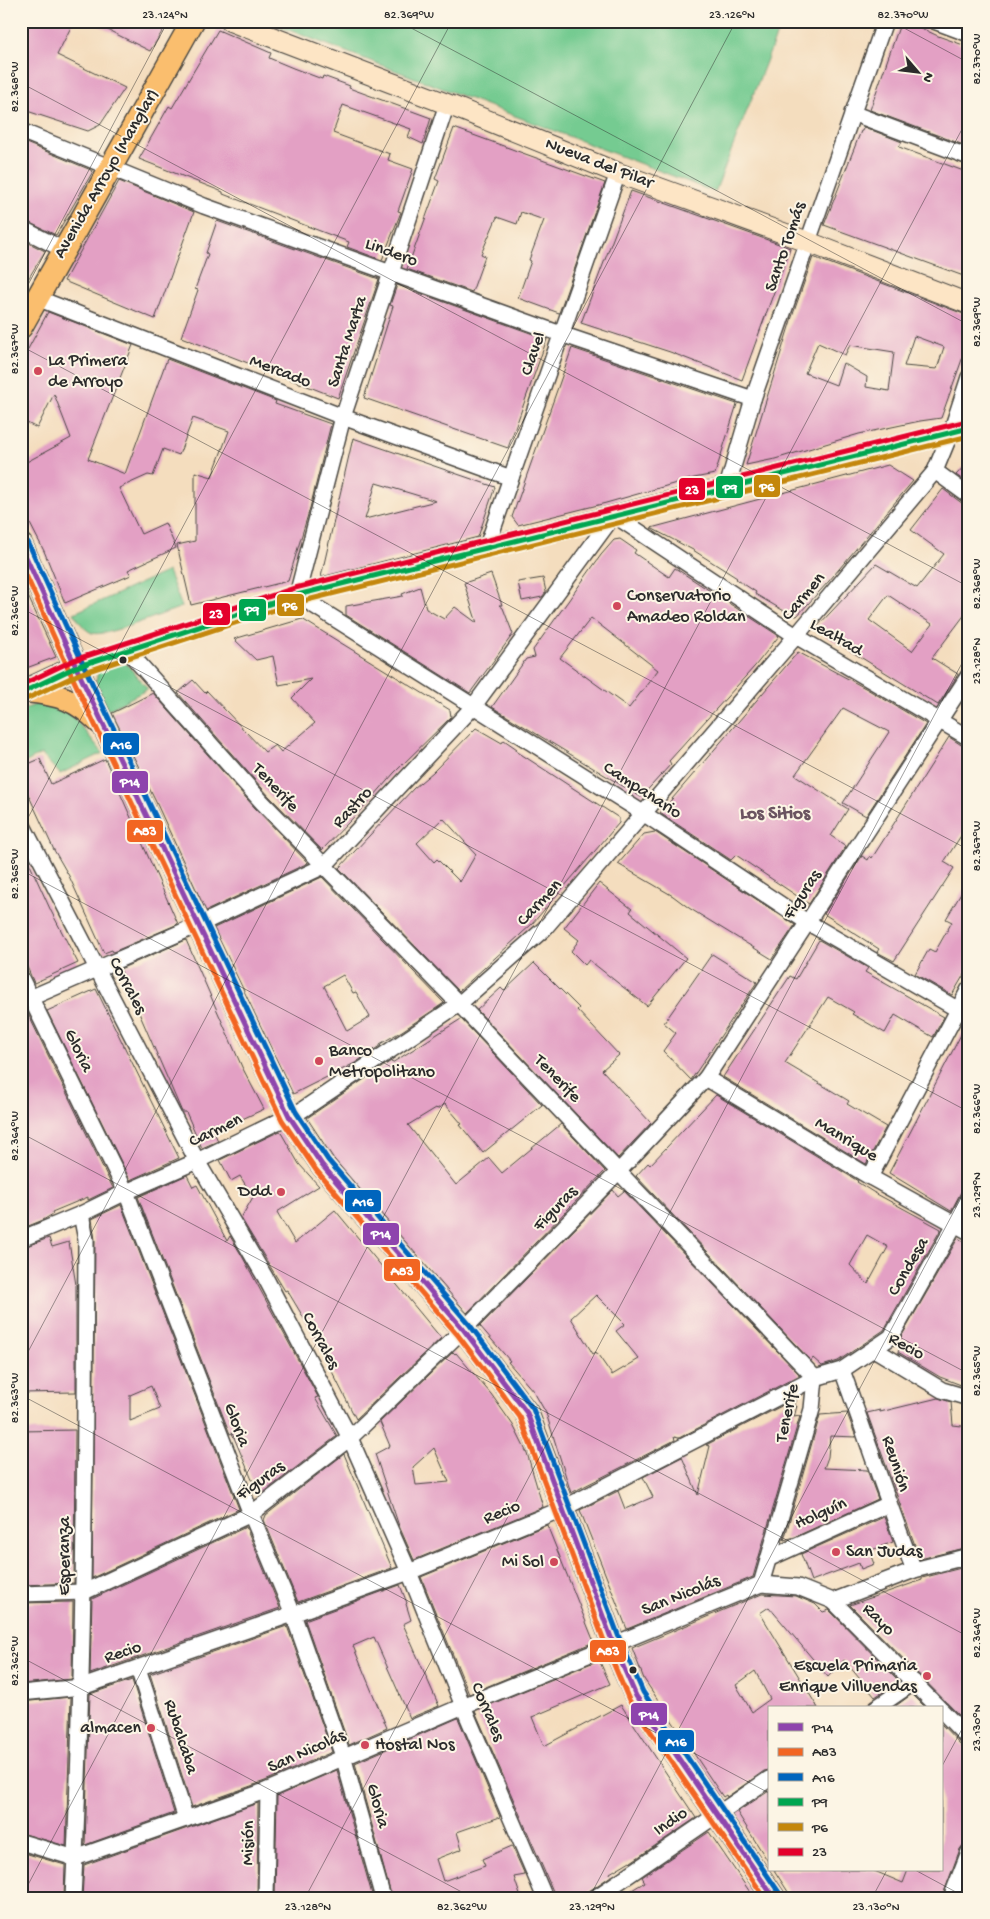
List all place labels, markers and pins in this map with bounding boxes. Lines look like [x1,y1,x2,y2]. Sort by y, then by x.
place label: La Primera de Arroyo [48,351,128,393]
marker: La Primera de Arroyo [32,365,44,377]
place label: Conservatorio Amadeo Roldan [627,586,746,628]
marker: Conservatorio Amadeo Roldan [611,600,623,612]
unlabelled marker [118,655,128,665]
place label: Banco Metropolitano [328,1041,435,1083]
marker: Banco Metropolitano [313,1055,325,1067]
place label: Ddd [237,1182,272,1203]
marker: Ddd [275,1186,287,1198]
place label: San Judas [846,1542,924,1563]
marker: San Judas [830,1546,842,1558]
place label: Mi Sol [502,1552,544,1573]
marker: Mi Sol [548,1556,560,1568]
place label: Escuela Primaria Enrique Villuendas [779,1656,918,1698]
unlabelled marker [628,1665,638,1675]
marker: Escuela Primaria Enrique Villuendas [921,1670,933,1682]
place label: almacen [80,1718,141,1739]
marker: almacen [145,1722,157,1734]
place label: Hostal Nos [375,1735,456,1756]
marker: Hostal Nos [359,1739,371,1751]

